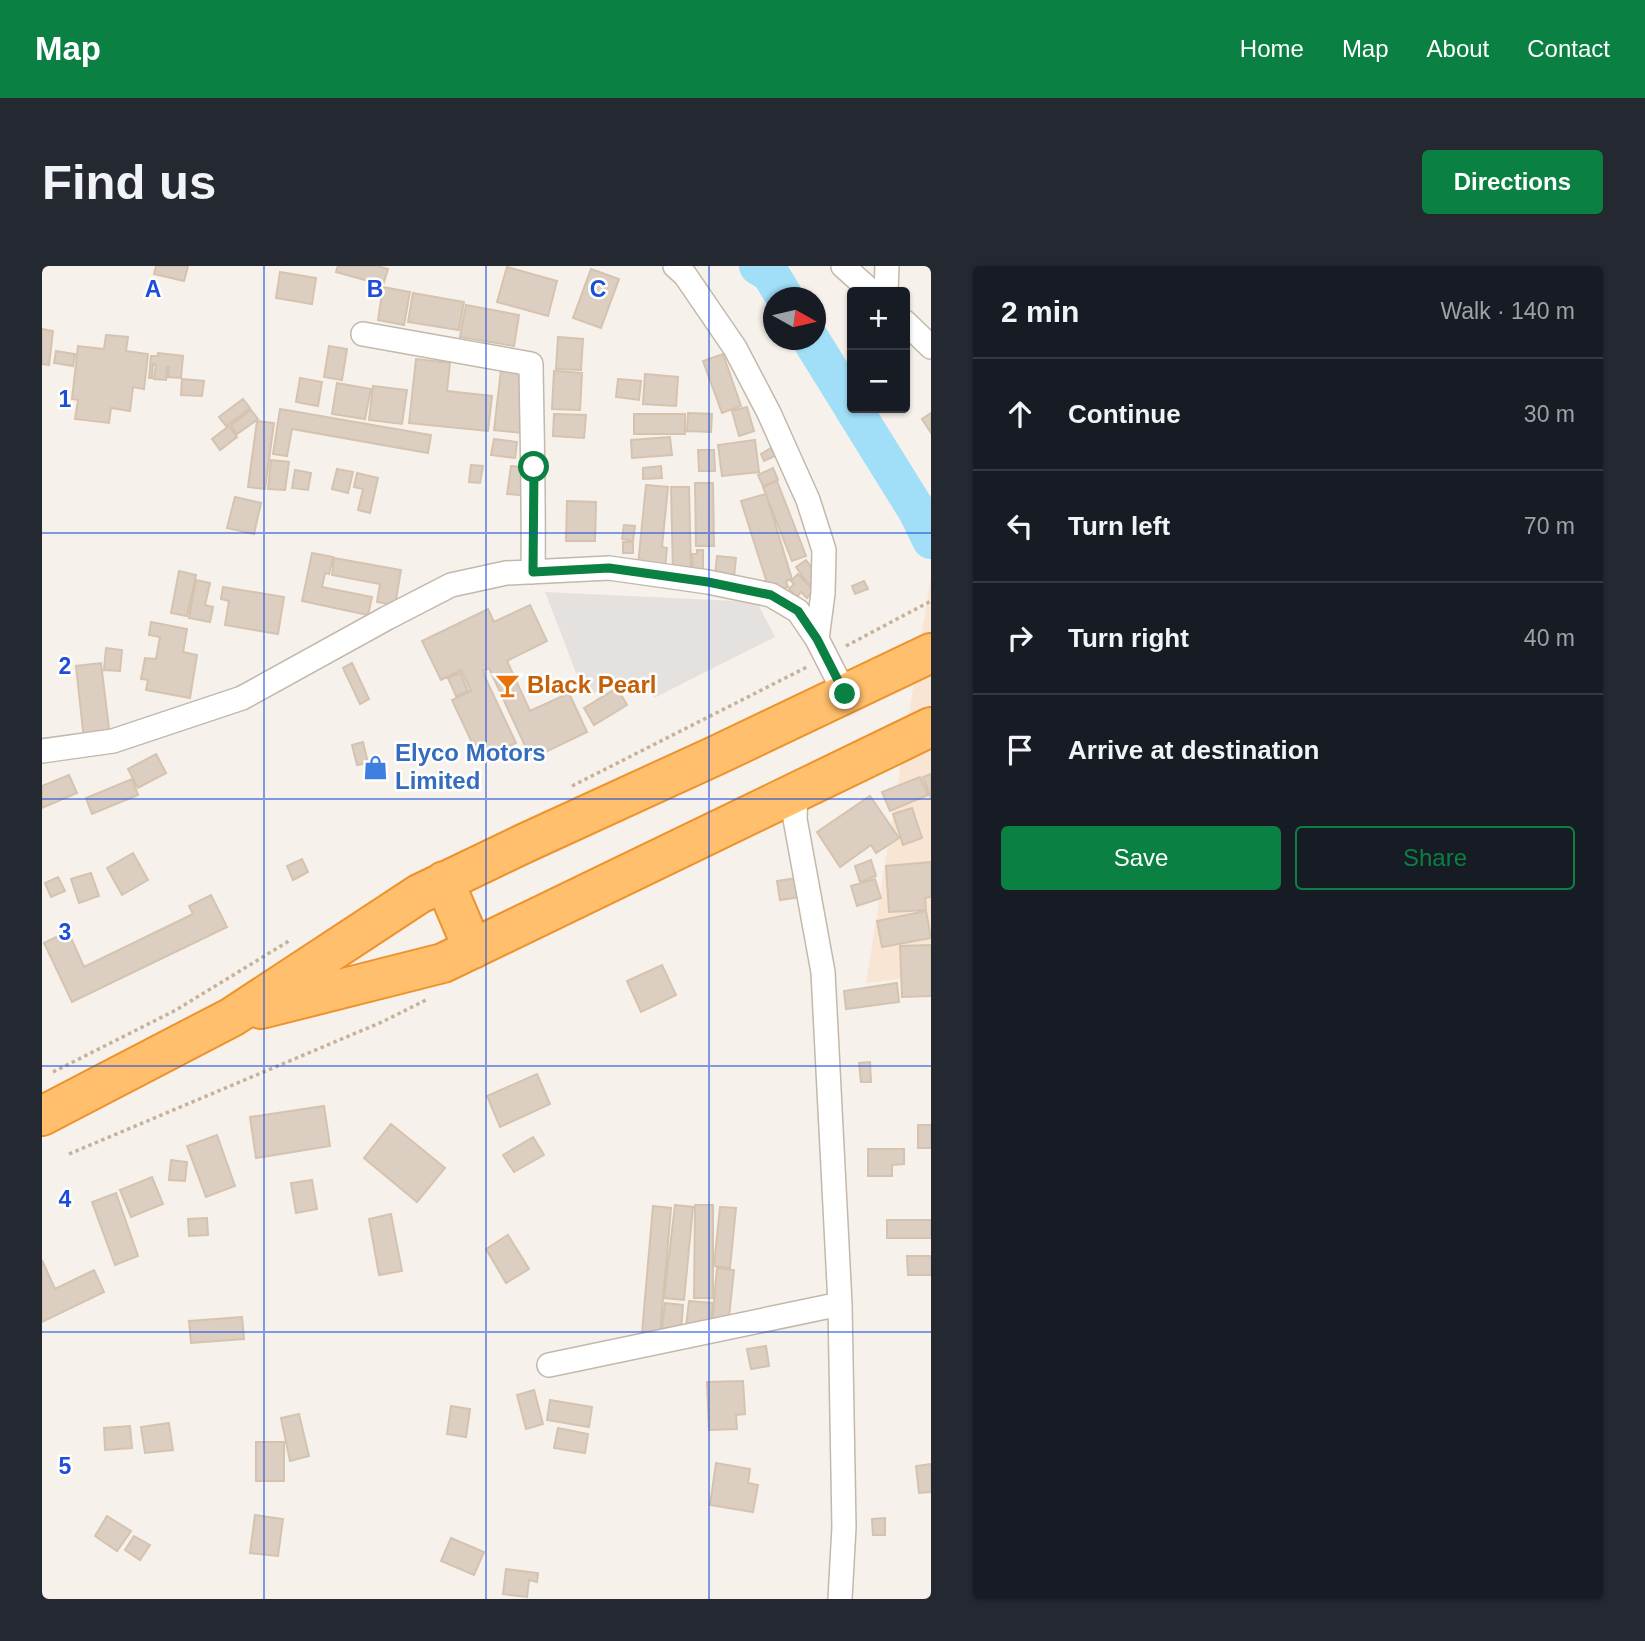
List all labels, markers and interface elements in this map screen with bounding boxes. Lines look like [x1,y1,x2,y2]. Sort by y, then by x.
text: Map [35,30,101,67]
text: Home [1240,35,1304,62]
text: Map [1342,35,1389,62]
text: About [1427,35,1489,62]
text: Contact [1527,35,1610,62]
button: Directions [1422,150,1603,214]
text: Find us [42,155,216,209]
text: A [145,276,161,302]
text: B [367,276,383,302]
text: C [590,276,606,302]
north arrow [763,287,826,350]
map controls [847,287,910,413]
button: + [847,287,910,350]
text: 2 min [1001,295,1079,328]
text: Walk · 140 m [1440,298,1575,324]
button: − [847,350,910,413]
text: 1 [59,386,72,412]
icon: ahead [1001,395,1039,433]
text: Continue [1068,399,1181,429]
text: 30 m [1524,401,1575,427]
route start [518,451,549,482]
icon: left [1001,507,1039,545]
text: Turn left [1068,511,1170,541]
text: 70 m [1524,513,1575,539]
icon: right [1001,619,1039,657]
text: Turn right [1068,623,1189,653]
text: 40 m [1524,625,1575,651]
text: 2 [59,653,71,679]
bar icon: Black Pearl [493,671,521,699]
place label: Black Pearl [527,671,656,698]
route end [829,678,860,709]
icon: arrive [1001,731,1039,769]
text: Arrive at destination [1068,735,1319,765]
place label: Elyco Motors Limited [395,739,546,794]
shop icon: Elyco Motors Limited [361,753,389,781]
button: Save [1001,826,1281,890]
button: Share [1295,826,1575,890]
text: 3 [59,919,71,945]
text: 4 [59,1186,72,1212]
text: 5 [59,1453,72,1479]

